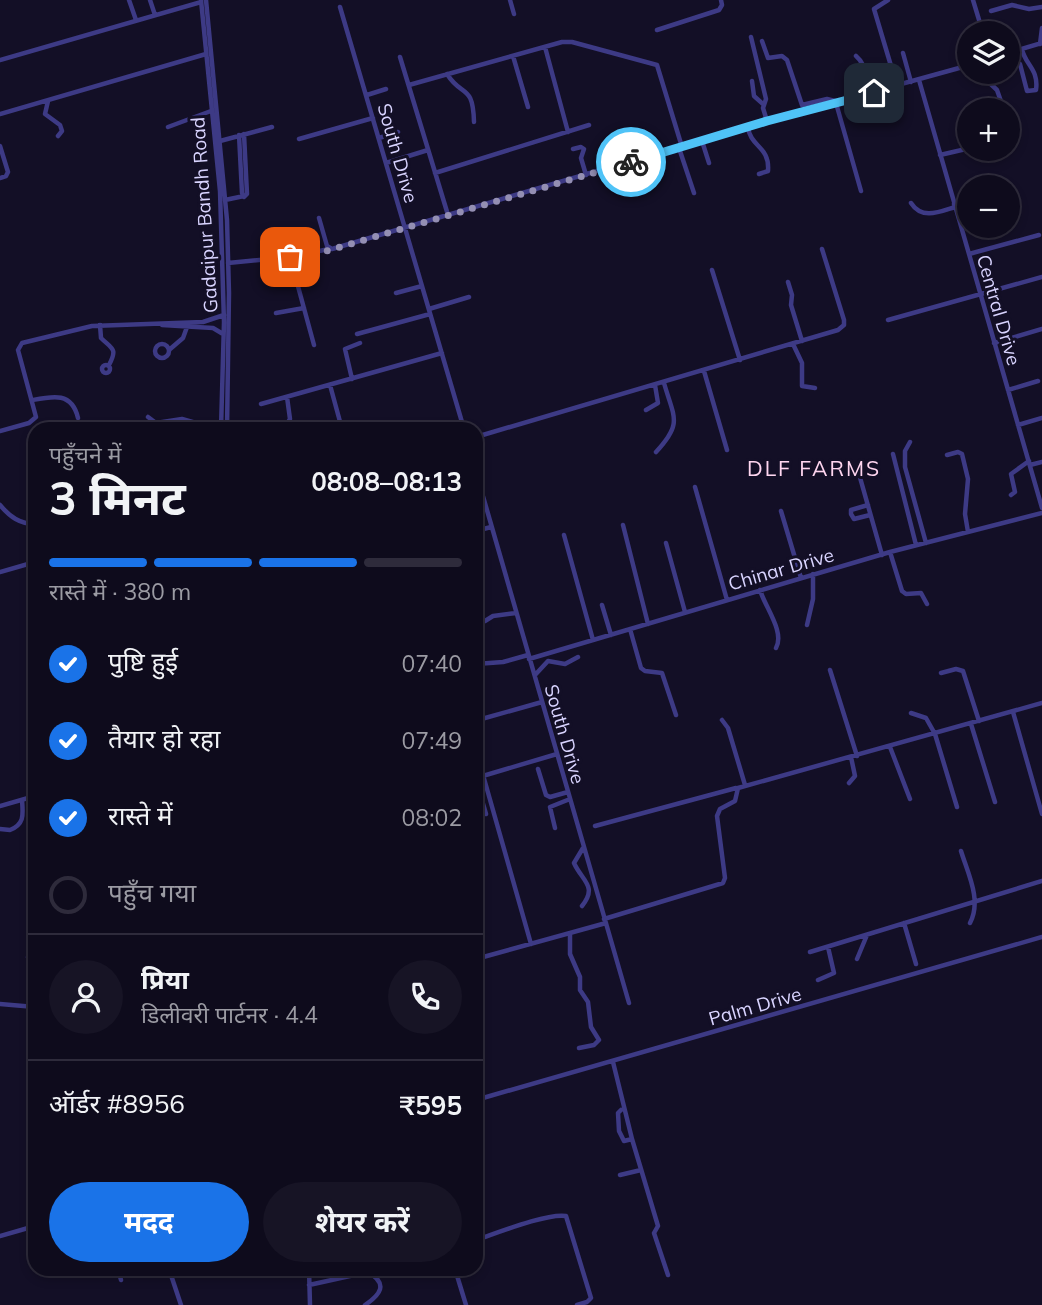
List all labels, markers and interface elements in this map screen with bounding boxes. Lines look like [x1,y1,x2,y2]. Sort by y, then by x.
map controls [957,21,1020,238]
button: layers [957,21,1020,84]
pin [844,63,904,123]
icon: home [855,74,893,112]
button: + [957,98,1020,161]
street label: South Drive [372,101,424,205]
street label: Gadaipur Bandh Road [185,116,223,314]
courier [596,127,666,197]
icon: bike [612,143,650,181]
button: − [957,175,1020,238]
pin [260,227,320,287]
icon: bag [271,238,309,276]
street label: Central Drive [972,252,1026,368]
text: पहुँचने में [49,440,121,469]
district label: DLF FARMS [747,455,881,481]
text: 08:08–08:13 [311,465,462,498]
text: 3 मिनट [49,469,186,527]
street label: Chinar Drive [725,542,837,596]
text: रास्ते में · 380 m [49,577,191,606]
icon: check [49,645,87,683]
text: पुष्टि हुई [108,645,178,678]
text: 07:40 [402,649,462,678]
street label: South Drive [539,682,591,786]
icon: check [49,722,87,760]
text: तैयार हो रहा [108,722,221,755]
text: 07:49 [402,726,462,755]
icon: check [49,799,87,837]
text: रास्ते में [108,799,173,832]
text: 08:02 [402,803,462,832]
text: पहुँच गया [108,876,196,909]
button: person [49,960,123,1034]
button: phone [388,960,462,1034]
text: प्रिया [141,963,189,996]
street label: Palm Drive [706,981,804,1031]
text: डिलीवरी पार्टनर · 4.4 [141,1000,318,1029]
text: ऑर्डर #8956 [49,1087,185,1120]
text: ₹595 [400,1089,462,1122]
button: मदद [49,1182,249,1262]
button: शेयर करें [263,1182,462,1262]

